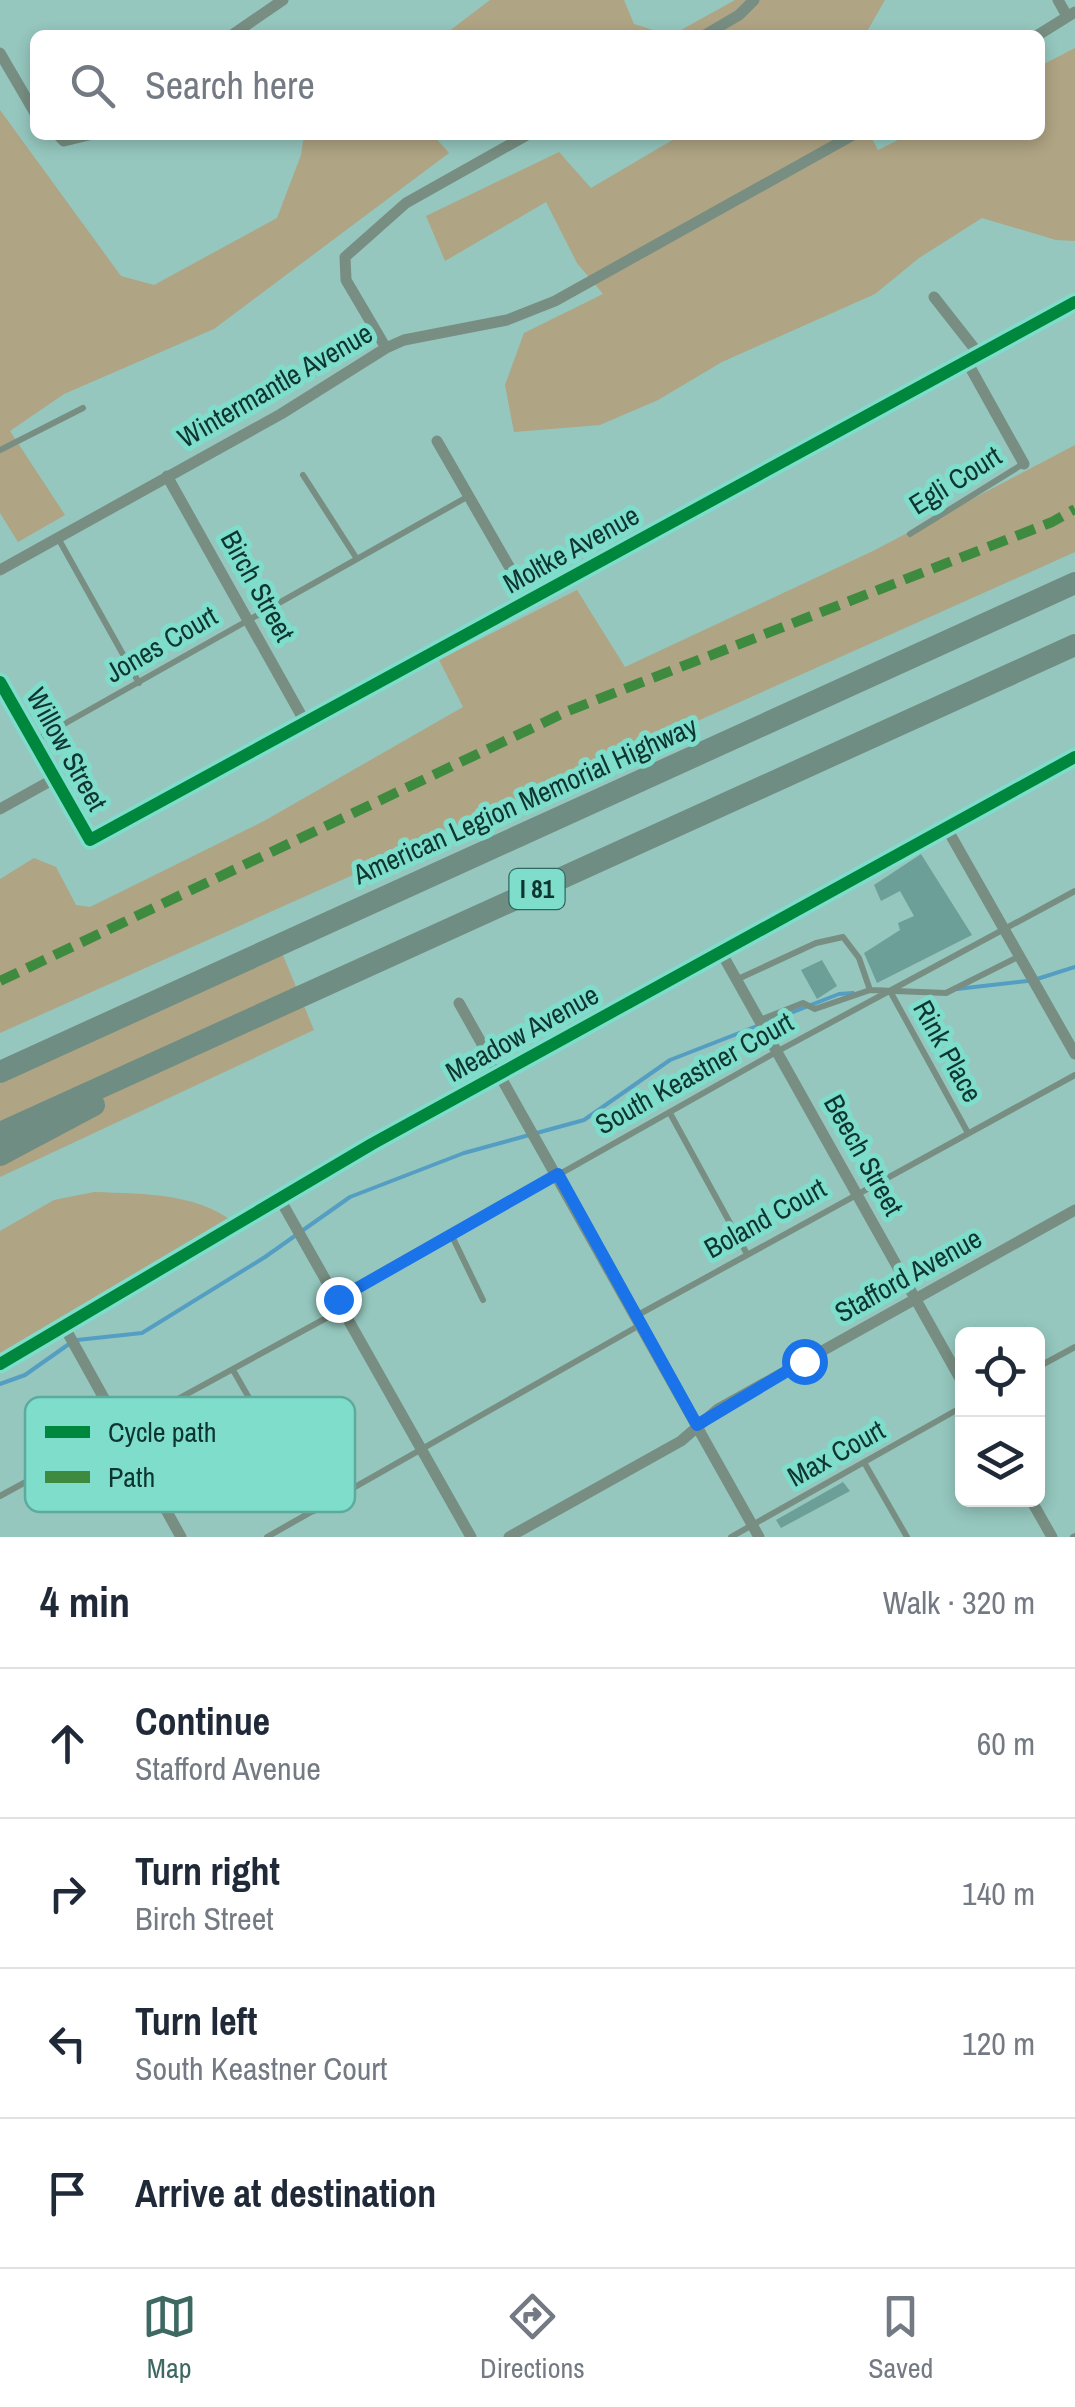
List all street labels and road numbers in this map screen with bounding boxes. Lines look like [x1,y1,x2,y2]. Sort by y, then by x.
street label: Wintermantle Avenue [171,314,379,456]
street label: Egli Court [902,437,1008,523]
street label: Moltke Avenue [496,496,646,602]
street label: Birch Street [212,524,304,648]
street label: Jones Court [98,597,224,691]
street label: Willow Street [18,681,116,817]
street label: American Legion Memorial Highway [346,707,703,894]
road number: I 81 [510,869,564,909]
street label: Meadow Avenue [439,975,605,1091]
street label: Rink Place [904,993,992,1109]
street label: South Keastner Court [588,1003,800,1143]
street label: Beech Street [815,1088,913,1222]
street label: Boland Court [697,1169,833,1267]
street label: Stafford Avenue [828,1219,988,1331]
street label: Max Court [780,1411,892,1495]

